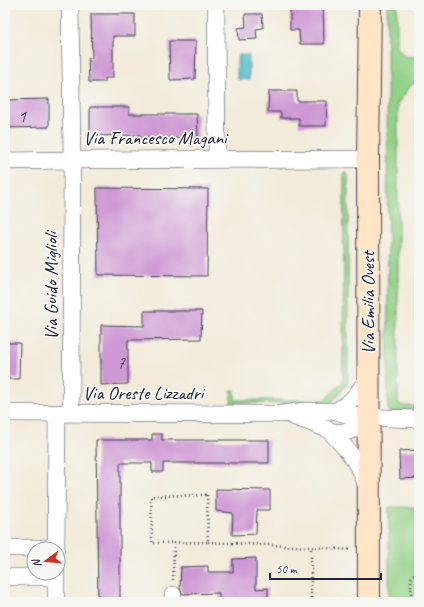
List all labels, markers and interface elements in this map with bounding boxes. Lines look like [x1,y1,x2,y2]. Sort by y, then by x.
house number: 1 [18,106,27,127]
street label: Via Francesco Magani [83,126,229,150]
street label: Via Guido Miglioli [39,230,63,340]
street label: Via Emilia Ovest [356,250,380,354]
house number: 7 [117,353,126,374]
street label: Via Oreste Lizzadri [83,381,206,405]
north arrow [26,541,66,581]
scale bar [270,555,381,581]
text: N [28,556,44,569]
text: 50 m [276,561,298,577]

